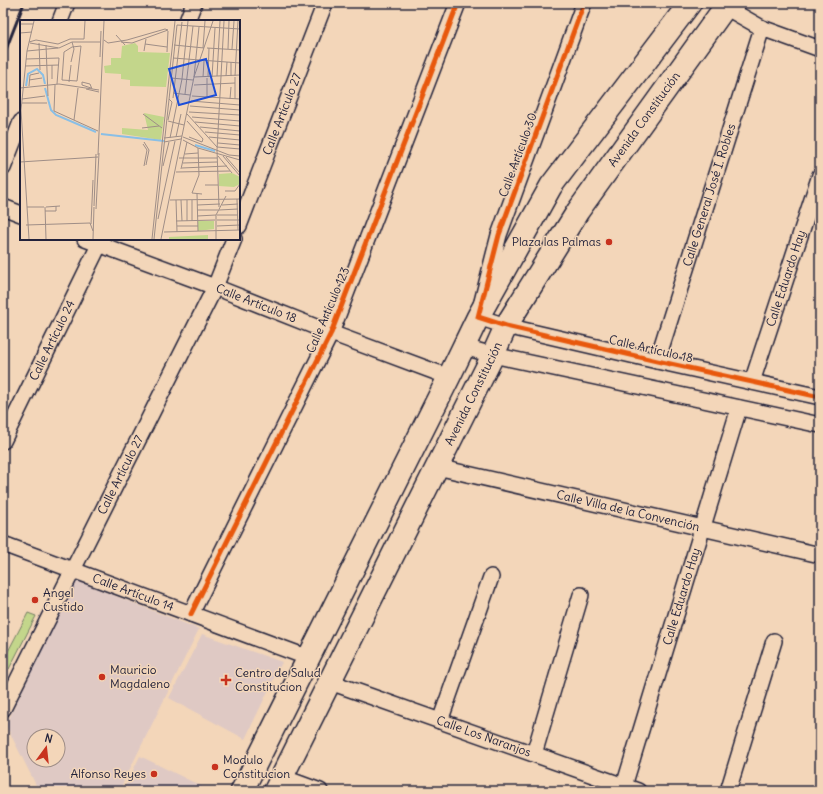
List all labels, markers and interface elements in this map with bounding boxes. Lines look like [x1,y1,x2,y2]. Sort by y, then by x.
inset map [20,20,240,240]
street label: Avenida Constitución [604,68,683,169]
street label: Calle Artículo 27 [259,71,304,157]
street label: Calle Artículo 30 [495,110,540,199]
street label: Calle General José I. Robles [679,122,738,268]
street label: Calle Eduardo Hay [763,228,808,329]
place label: Plaza las Palmas [512,234,601,249]
marker: Plaza las Palmas [604,237,614,247]
street label: Calle Artículo 123 [303,264,353,355]
street label: Calle Artículo 18 [214,280,299,326]
street label: Calle Artículo 24 [26,298,78,383]
street label: Calle Artículo 18 [608,332,695,365]
street label: Avenida Constitución [441,340,505,448]
street label: Calle Artículo 27 [94,432,146,517]
street label: Calle Villa de la Convención [555,487,701,534]
street label: Calle Eduardo Hay [659,546,703,647]
street label: Calle Artículo 14 [91,570,176,614]
place label: Angel Custido [43,585,84,614]
marker: Angel Custido [30,595,40,605]
place label: Mauricio Magdaleno [110,662,170,691]
place label: Centro de Salud Constitucion [235,665,321,694]
marker: Mauricio Magdaleno [97,672,107,682]
marker: Centro de Salud Constitucion [220,674,232,686]
street label: Calle Los Naranjos [434,712,533,760]
north arrow [26,728,66,768]
text: N [43,731,54,746]
place label: Modulo Constitucion [223,752,290,781]
marker: Modulo Constitucion [210,762,220,772]
place label: Alfonso Reyes [70,766,146,781]
marker: Alfonso Reyes [149,769,159,779]

